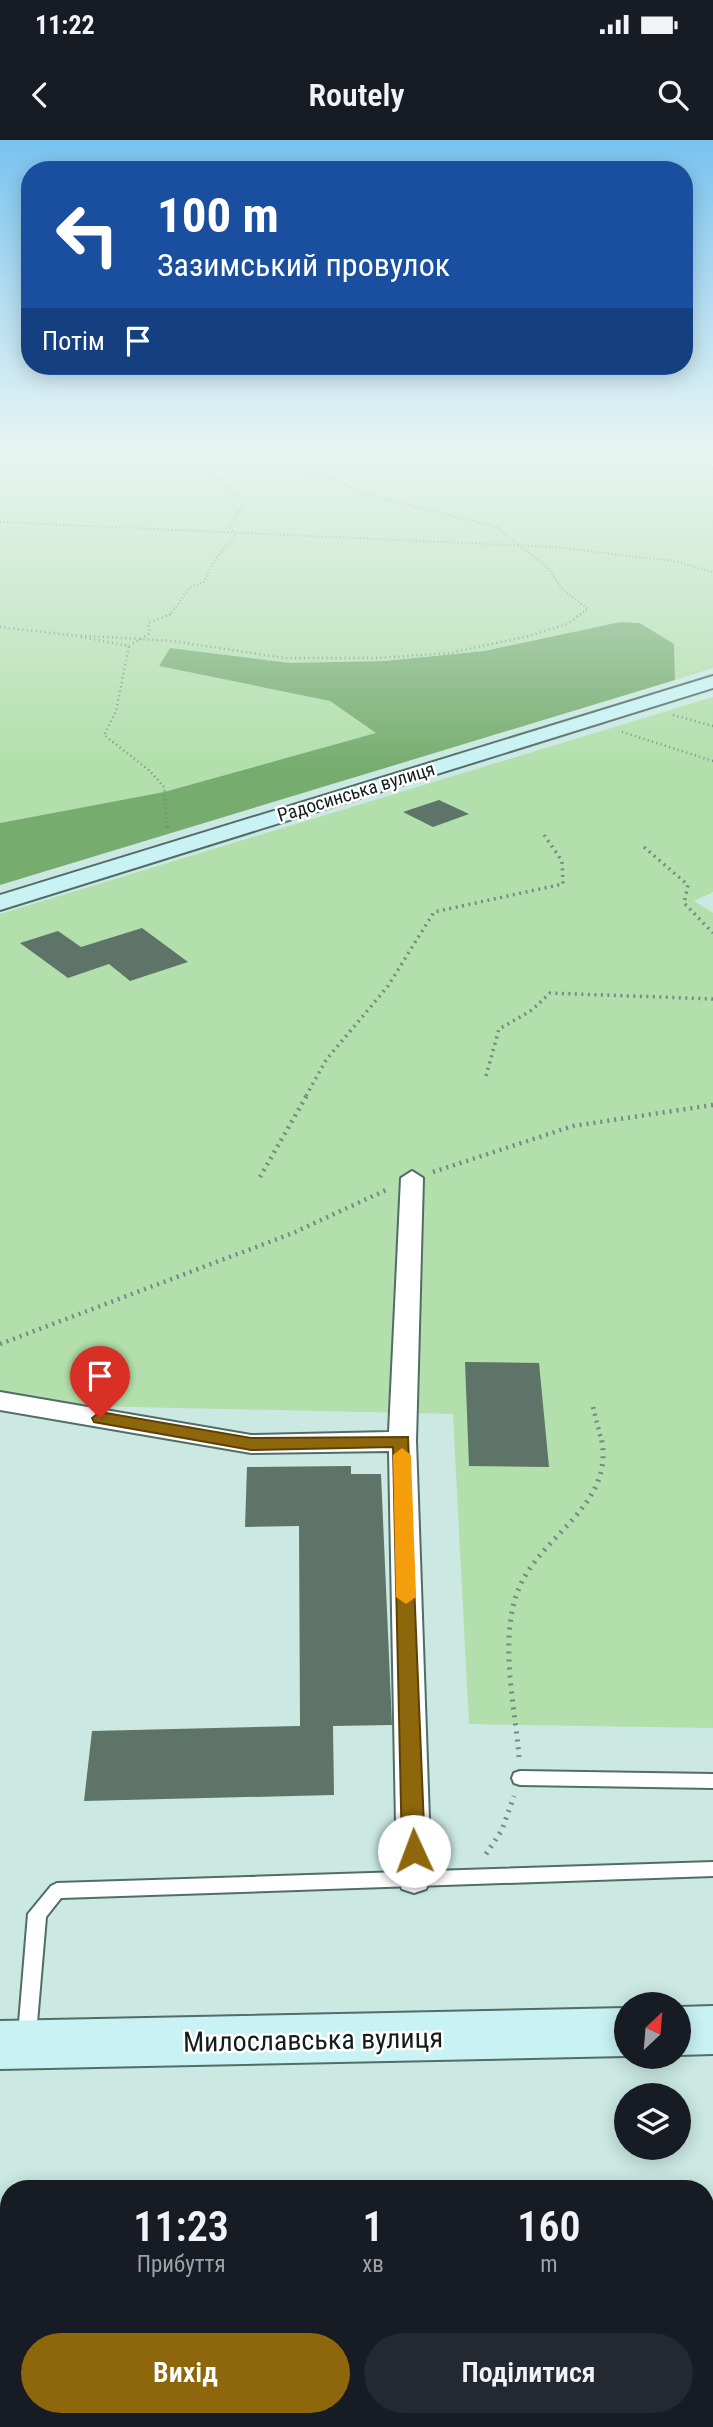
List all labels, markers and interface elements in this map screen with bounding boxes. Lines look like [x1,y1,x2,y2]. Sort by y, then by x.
text: 11:22 [35,10,95,40]
icon: back [21,76,59,114]
text: Routely [308,76,405,114]
icon: search [654,76,692,114]
text: 100 m [157,187,279,244]
icon: left [42,189,133,280]
text: Зазимський провулок [157,246,450,284]
icon: arrive [119,322,157,360]
text: Потім [42,326,105,356]
street label: Радосинська вулиця [274,757,438,827]
pin [70,1346,130,1418]
icon: arrive [81,1357,119,1395]
position arrow [377,1814,451,1888]
north arrow [614,1992,691,2068]
map controls [614,1992,691,2160]
street label: Милославська вулиця [183,2021,443,2059]
button: layers [614,2083,691,2160]
text: 11:23 [133,2202,229,2251]
text: 1 [363,2202,384,2251]
text: 160 [517,2202,581,2251]
text: Прибуття [137,2251,225,2278]
text: хв [362,2251,384,2278]
text: m [540,2251,558,2278]
button: Вихід [21,2333,350,2413]
button: Поділитися [364,2333,693,2413]

